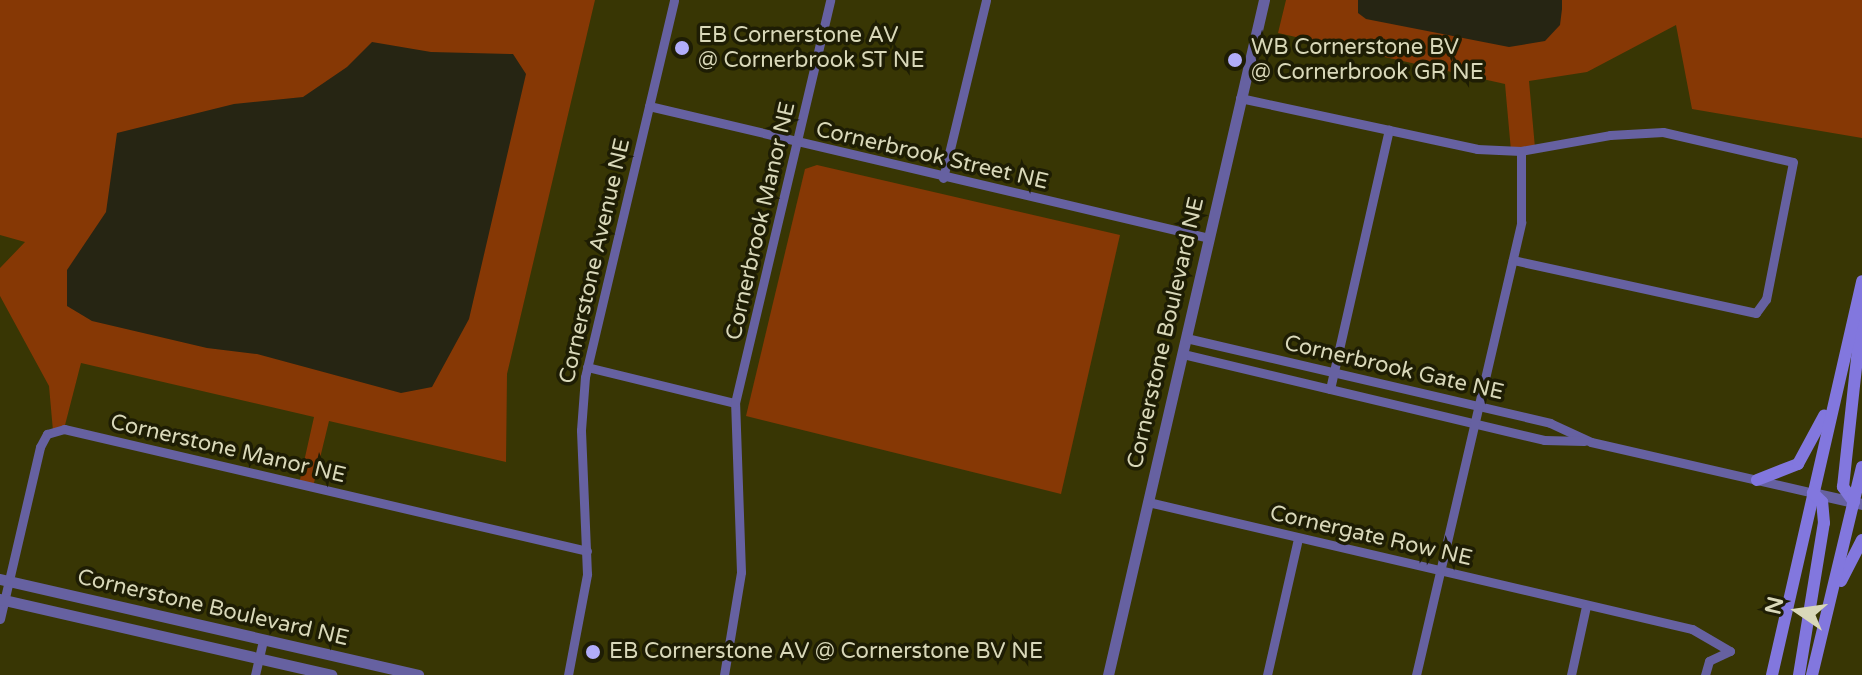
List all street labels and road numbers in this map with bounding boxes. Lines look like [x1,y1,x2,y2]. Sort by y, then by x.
street label: Cornerbrook Manor NE [721,99,801,343]
street label: Cornerbrook Street NE [813,116,1051,196]
street label: Cornerstone Avenue NE [554,136,636,386]
street label: Cornerstone Boulevard NE [1122,195,1210,471]
street label: Cornerbrook Gate NE [1282,330,1506,406]
street label: Cornerstone Manor NE [108,409,348,489]
street label: Cornergate Row NE [1267,500,1475,572]
street label: Cornerstone Boulevard NE [75,564,351,652]

